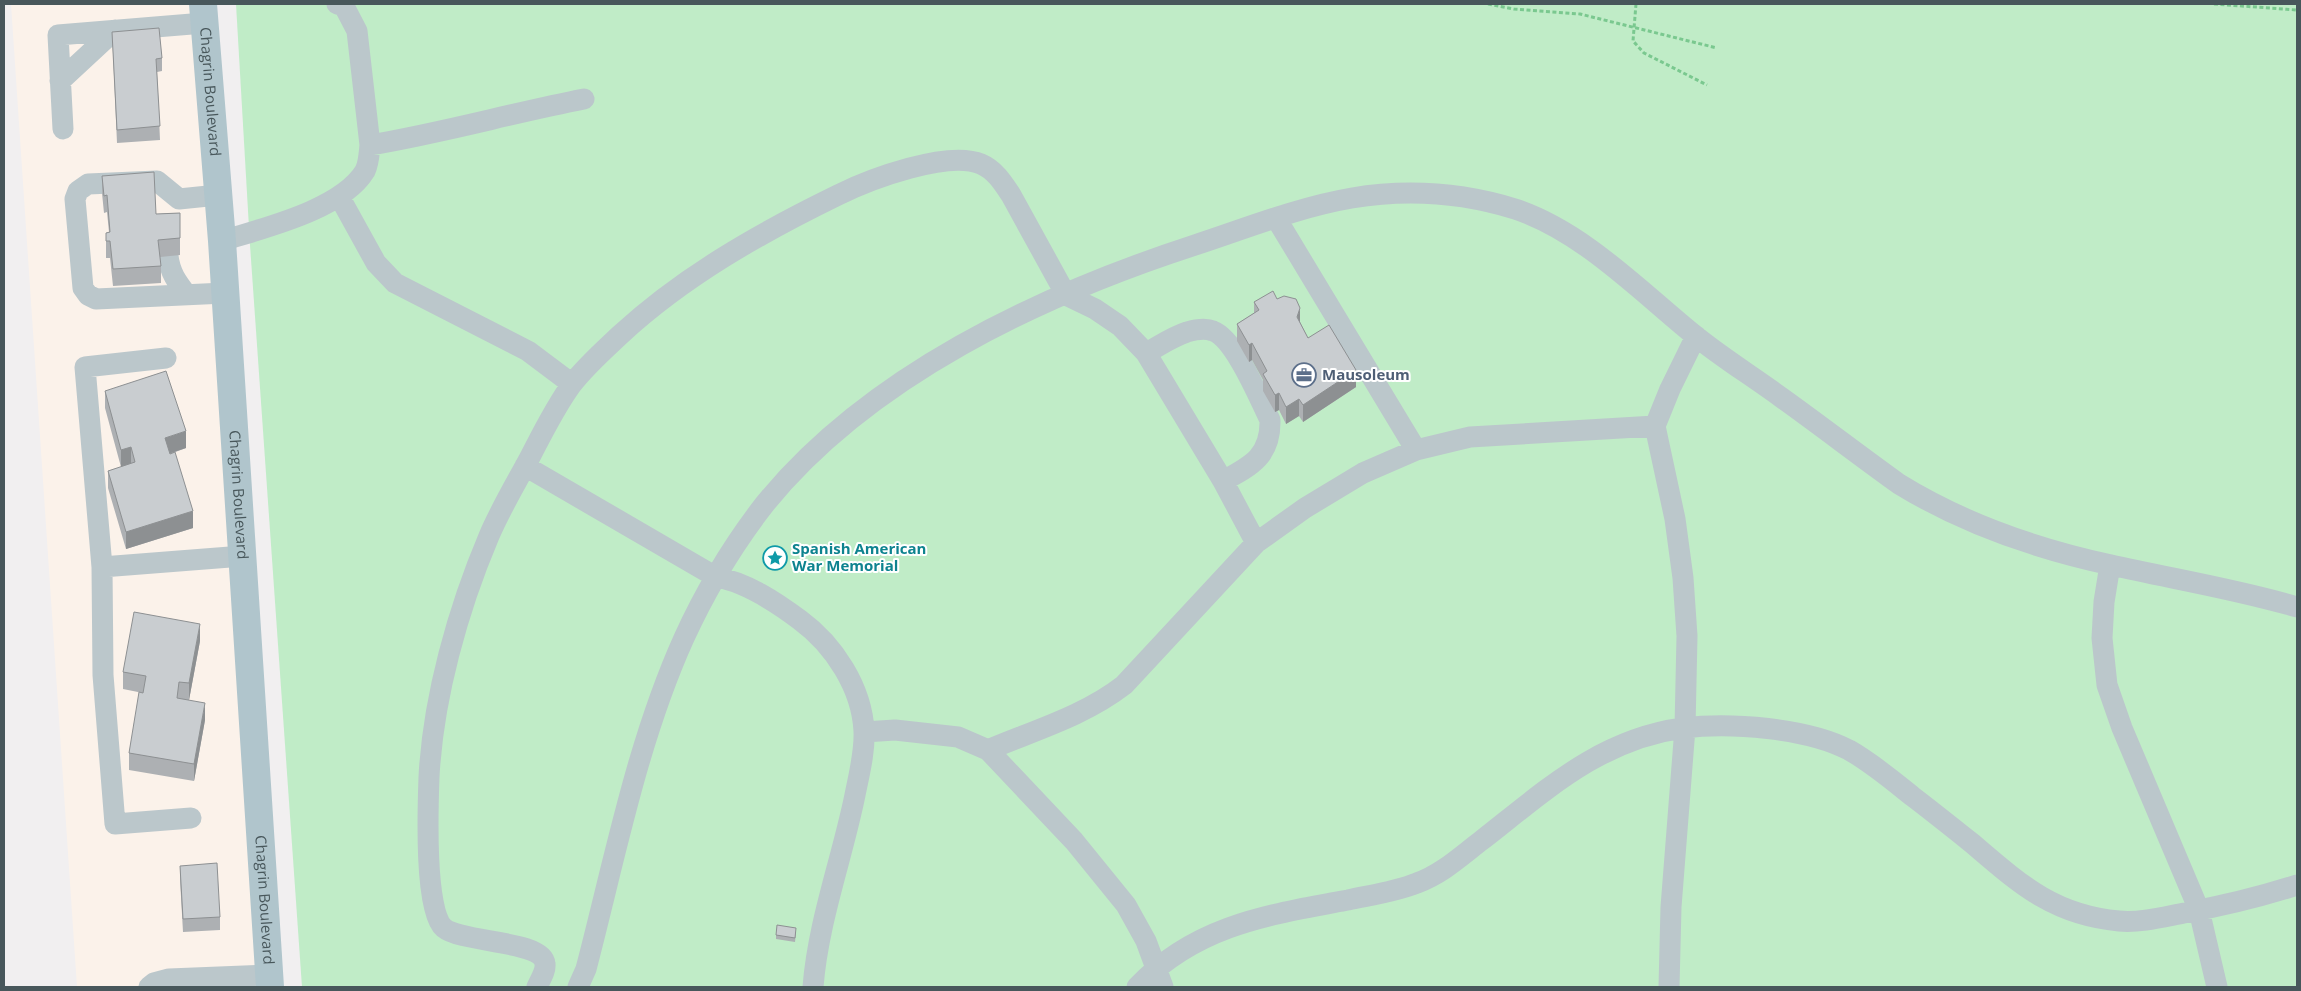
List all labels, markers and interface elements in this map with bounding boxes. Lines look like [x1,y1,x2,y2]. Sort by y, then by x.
street label: Chagrin Boulevard [196,26,226,157]
office icon: Mausoleum [1291,362,1317,388]
place label: Mausoleum [1322,364,1410,384]
street label: Chagrin Boulevard [225,429,253,560]
place label: Spanish American War Memorial [792,538,926,575]
place icon: Spanish American War Memorial [762,545,788,571]
street label: Chagrin Boulevard [251,835,280,965]

